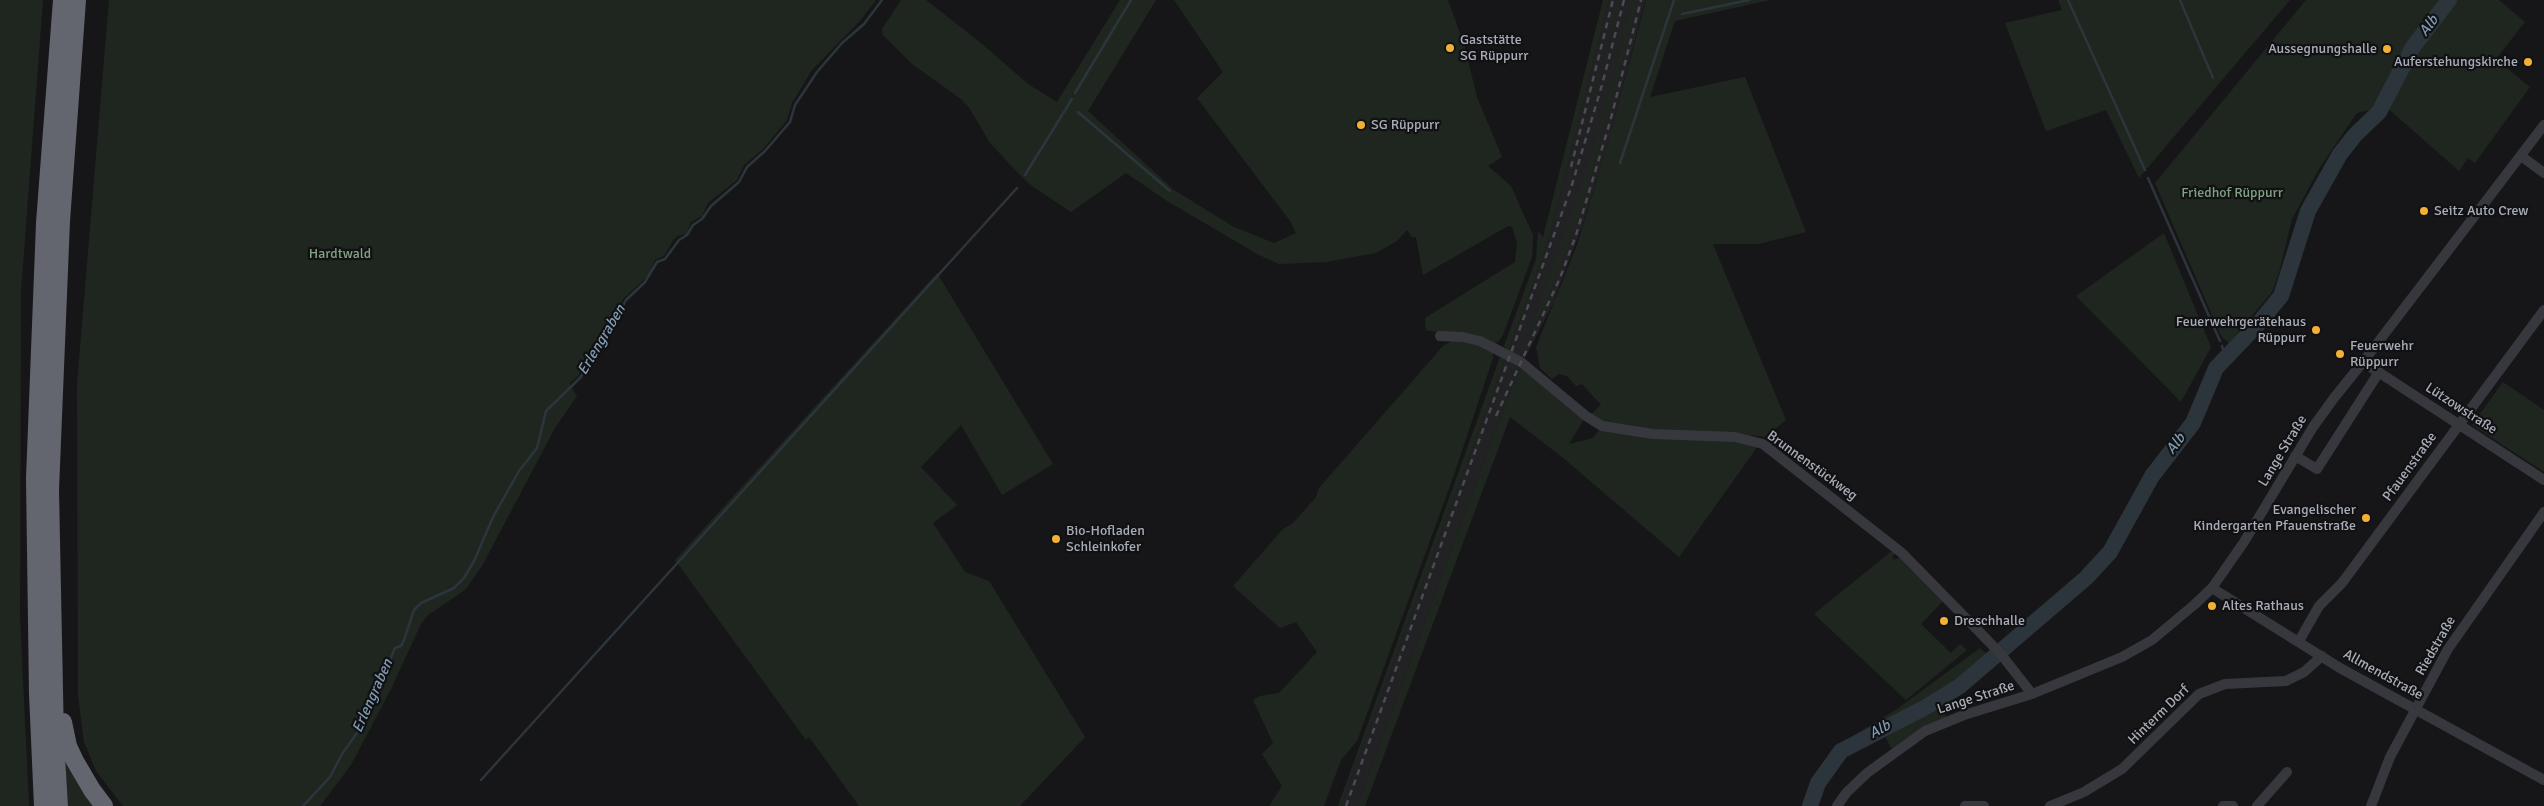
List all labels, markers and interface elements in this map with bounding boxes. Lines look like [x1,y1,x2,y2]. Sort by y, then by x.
water label: Alb [2415,12,2443,40]
place label: Gaststätte SG Rüppurr [1460,32,1528,64]
place label: Aussegnungshalle [2268,41,2377,57]
marker: Gaststätte SG Rüppurr [1444,42,1456,54]
marker: Aussegnungshalle [2381,43,2393,55]
place label: Auferstehungskirche [2394,54,2518,70]
marker: Auferstehungskirche [2522,56,2534,68]
place label: SG Rüppurr [1371,117,1439,133]
marker: SG Rüppurr [1355,119,1367,131]
park label: Friedhof Rüppurr [2181,185,2283,201]
place label: Seitz Auto Crew [2434,203,2528,219]
marker: Seitz Auto Crew [2418,205,2430,217]
park label: Hardtwald [309,246,371,262]
water label: Erlengraben [574,302,630,378]
place label: Feuerwehrgerätehaus Rüppurr [2176,314,2306,347]
marker: Feuerwehrgerätehaus Rüppurr [2310,324,2322,336]
place label: Feuerwehr Rüppurr [2350,338,2414,371]
marker: Feuerwehr Rüppurr [2334,348,2346,360]
street label: Lützowstraße [2422,380,2500,438]
street label: Lange Straße [2255,412,2311,490]
street label: Brunnenstückweg [1764,428,1860,504]
street label: Pfauenstraße [2379,429,2441,505]
water label: Alb [2162,430,2190,458]
place label: Evangelischer Kindergarten Pfauenstraße [2193,502,2356,534]
marker: Evangelischer Kindergarten Pfauenstraße [2360,512,2372,524]
place label: Bio-Hofladen Schleinkofer [1066,523,1145,556]
marker: Bio-Hofladen Schleinkofer [1050,533,1062,545]
place label: Altes Rathaus [2222,598,2304,614]
marker: Altes Rathaus [2206,600,2218,612]
place label: Dreschhalle [1954,613,2025,629]
street label: Riedstraße [2412,613,2460,679]
marker: Dreschhalle [1938,615,1950,627]
street label: Allmendstraße [2340,646,2426,704]
water label: Erlengraben [349,656,397,736]
street label: Lange Straße [1935,678,2017,718]
street label: Hinterm Dorf [2125,682,2193,748]
water label: Alb [1866,717,1894,743]

